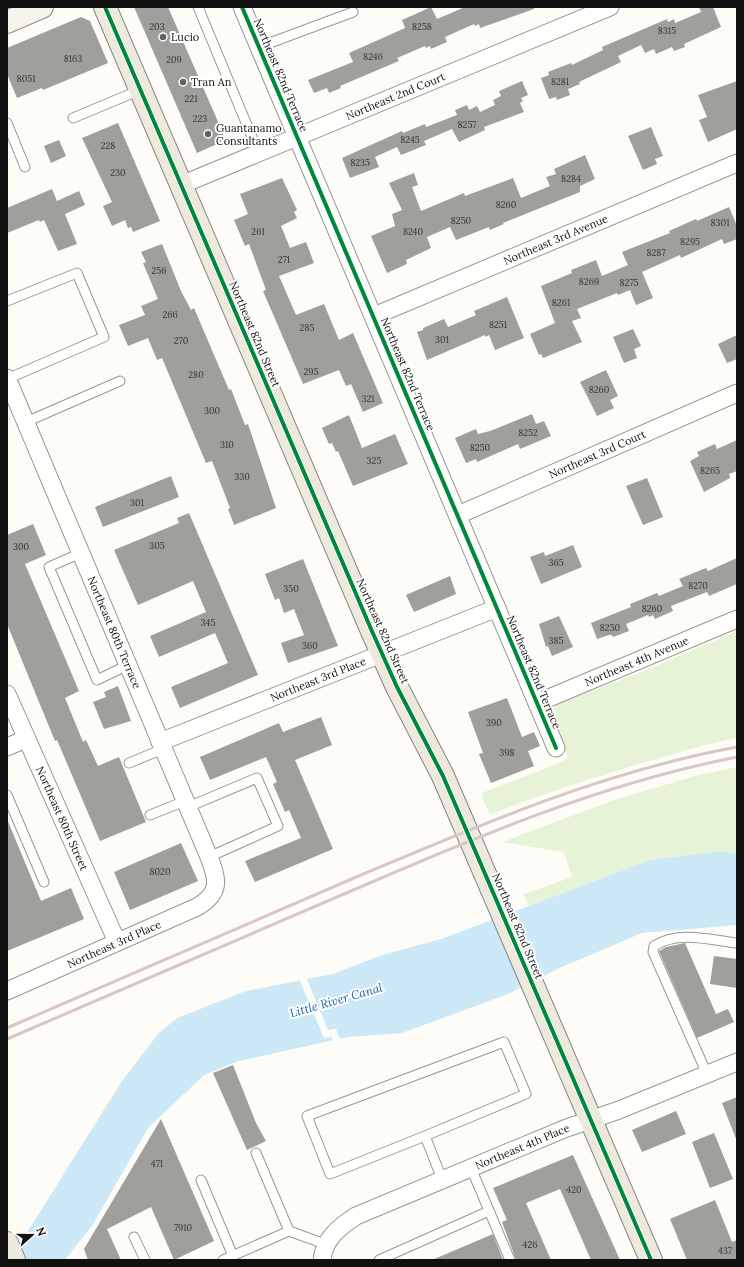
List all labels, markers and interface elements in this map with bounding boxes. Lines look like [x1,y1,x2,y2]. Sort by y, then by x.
street label: Northeast 82nd Terrace [251,16,311,134]
house number: 203 [149,21,165,32]
house number: 8258 [412,21,432,32]
house number: 8315 [658,25,676,36]
place label: Lucio [171,30,199,44]
marker: Lucio [158,32,168,42]
house number: 8246 [363,51,383,62]
house number: 8163 [64,53,82,64]
house number: 209 [166,54,182,65]
street label: Northeast 2nd Court [344,69,448,123]
house number: 8051 [17,73,35,84]
place label: Tran An [191,75,232,89]
house number: 8281 [551,76,569,87]
marker: Tran An [178,77,188,87]
house number: 221 [185,93,197,104]
house number: 223 [193,113,207,124]
house number: 8257 [458,119,476,130]
place label: Guantanamo Consultants [216,121,282,148]
marker: Guantanamo Consultants [203,129,213,139]
house number: 8245 [400,134,420,145]
house number: 228 [101,140,115,151]
house number: 8235 [350,157,370,168]
house number: 230 [110,167,126,178]
house number: 8284 [561,173,581,184]
house number: 8260 [496,199,517,210]
street label: Northeast 3rd Avenue [501,211,610,268]
house number: 8250 [451,215,472,226]
house number: 8301 [711,217,729,228]
house number: 261 [251,226,265,237]
house number: 8240 [403,226,423,237]
house number: 8295 [680,236,700,247]
house number: 8287 [646,247,666,258]
house number: 271 [278,254,290,265]
house number: 256 [152,265,166,276]
house number: 8269 [579,276,599,287]
house number: 8275 [620,277,639,288]
street label: Northeast 82nd Street [226,279,284,390]
house number: 8261 [552,297,570,308]
house number: 266 [162,309,178,320]
street label: Northeast 82nd Terrace [378,315,438,433]
house number: 8251 [489,319,507,330]
house number: 285 [300,322,314,333]
house number: 301 [435,334,449,345]
house number: 270 [174,335,189,346]
house number: 295 [304,366,319,377]
house number: 280 [188,369,204,380]
house number: 8260 [589,384,610,395]
house number: 321 [361,393,375,404]
house number: 300 [204,405,221,416]
street label: Northeast 3rd Court [547,426,649,481]
house number: 8252 [518,427,538,438]
house number: 310 [220,439,234,450]
house number: 8250 [470,442,491,453]
house number: 325 [367,455,381,466]
house number: 8265 [700,465,720,476]
house number: 330 [234,471,250,482]
house number: 301 [130,497,144,508]
house number: 305 [149,540,165,551]
house number: 300 [13,541,30,552]
house number: 365 [548,557,564,568]
street label: Northeast 80th Terrace [84,574,144,691]
street label: Northeast 82nd Street [353,576,413,686]
house number: 8270 [688,580,708,591]
house number: 350 [283,583,299,594]
house number: 8260 [642,603,663,614]
street label: Northeast 82nd Terrace [504,613,564,731]
house number: 345 [201,617,215,628]
house number: 8250 [600,622,621,633]
street label: Northeast 4th Avenue [582,633,691,689]
house number: 385 [549,635,564,646]
house number: 360 [302,640,318,651]
street label: Northeast 3rd Place [268,654,368,704]
house number: 390 [486,717,502,728]
house number: 398 [499,747,515,758]
street label: Northeast 80th Street [33,764,92,873]
house number: 8020 [149,866,171,877]
street label: Northeast 82nd Street [489,871,547,982]
street label: Northeast 3rd Place [65,917,163,971]
water label: Little River Canal [288,979,385,1020]
street label: Northeast 4th Place [473,1121,571,1172]
house number: 471 [151,1158,163,1169]
house number: 420 [566,1184,582,1195]
north arrow [12,1215,52,1255]
house number: 7910 [174,1222,193,1233]
text: N [33,1225,50,1238]
house number: 426 [523,1239,537,1250]
house number: 437 [718,1245,732,1256]

